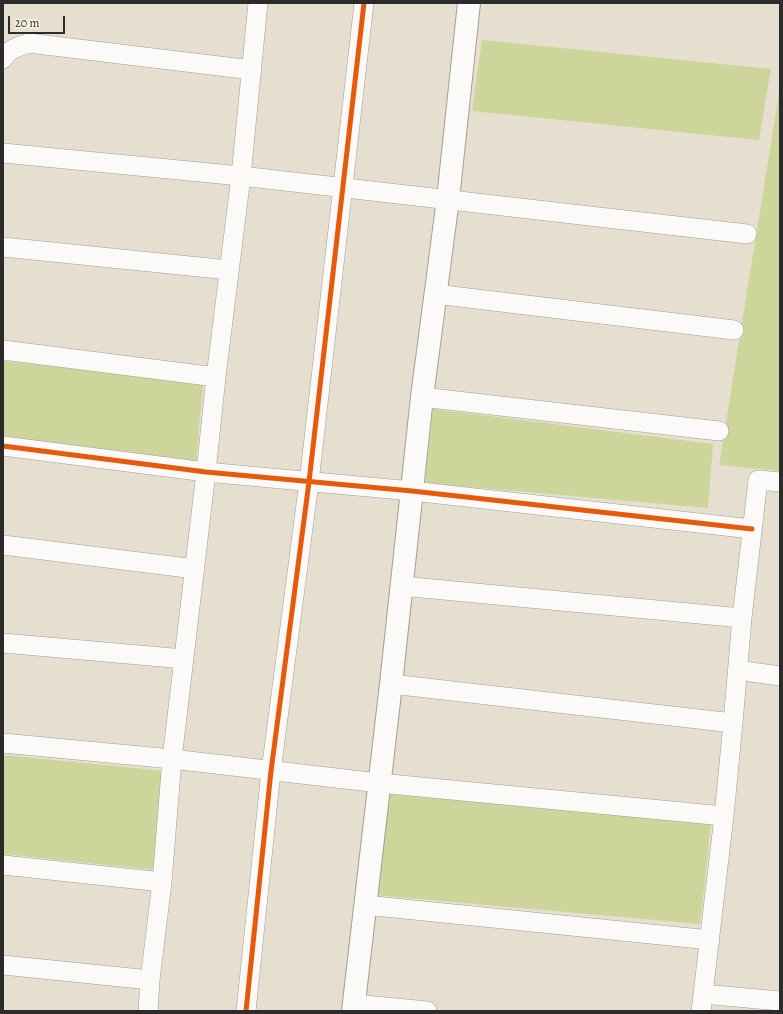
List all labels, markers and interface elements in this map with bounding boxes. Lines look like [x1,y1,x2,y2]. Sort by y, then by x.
scale bar [10,8,67,34]
text: 20 m [15,15,39,31]

